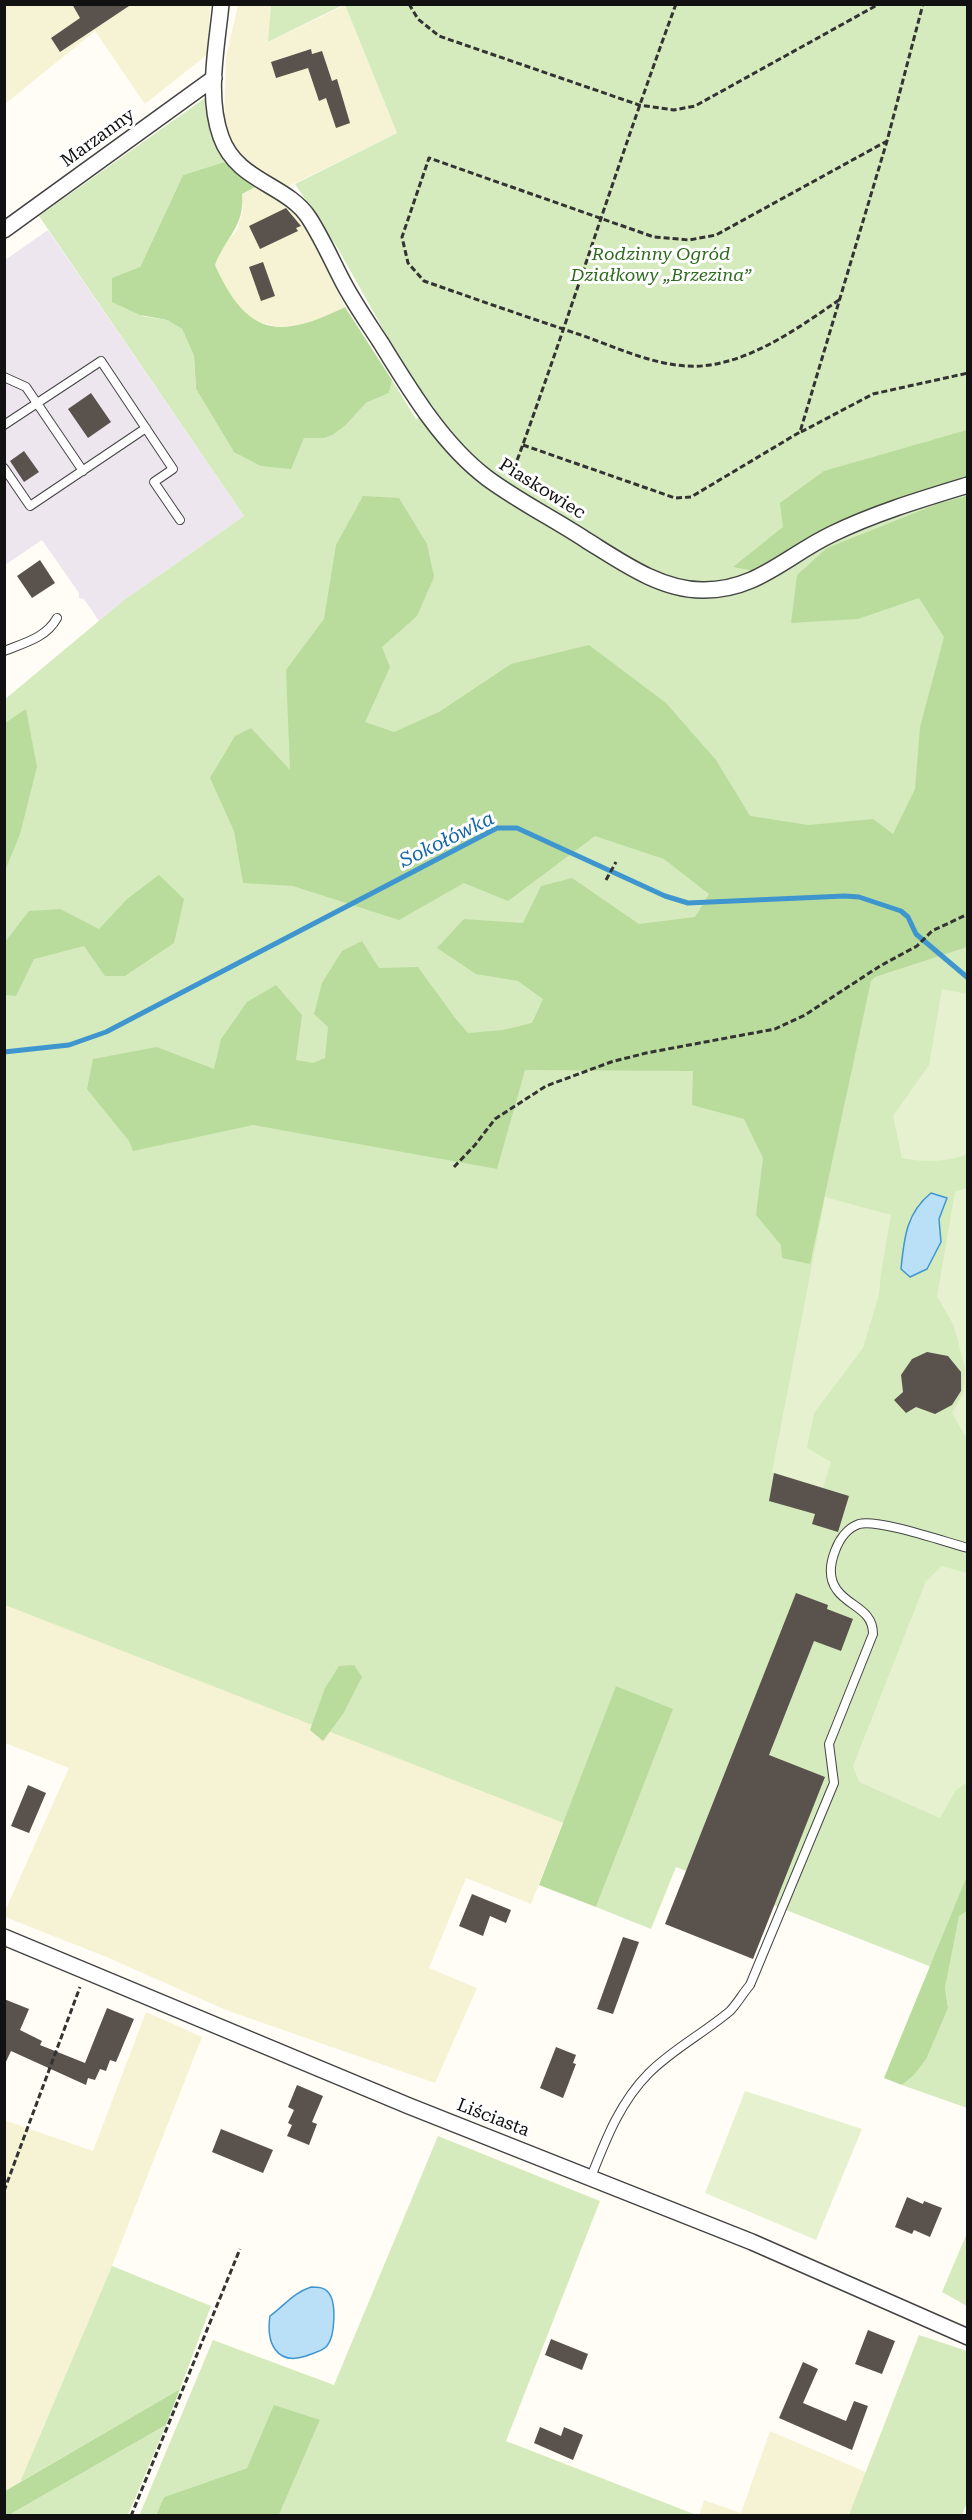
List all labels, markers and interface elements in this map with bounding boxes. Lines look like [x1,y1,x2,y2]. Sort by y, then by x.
street label: Marzanny [57,104,139,172]
park label: Rodzinny Ogród Działkowy „Brzezina” [571,244,751,286]
street label: Piaskowiec [495,454,589,524]
water label: Sokołówka [396,807,498,873]
street label: Liściasta [454,2094,532,2142]

